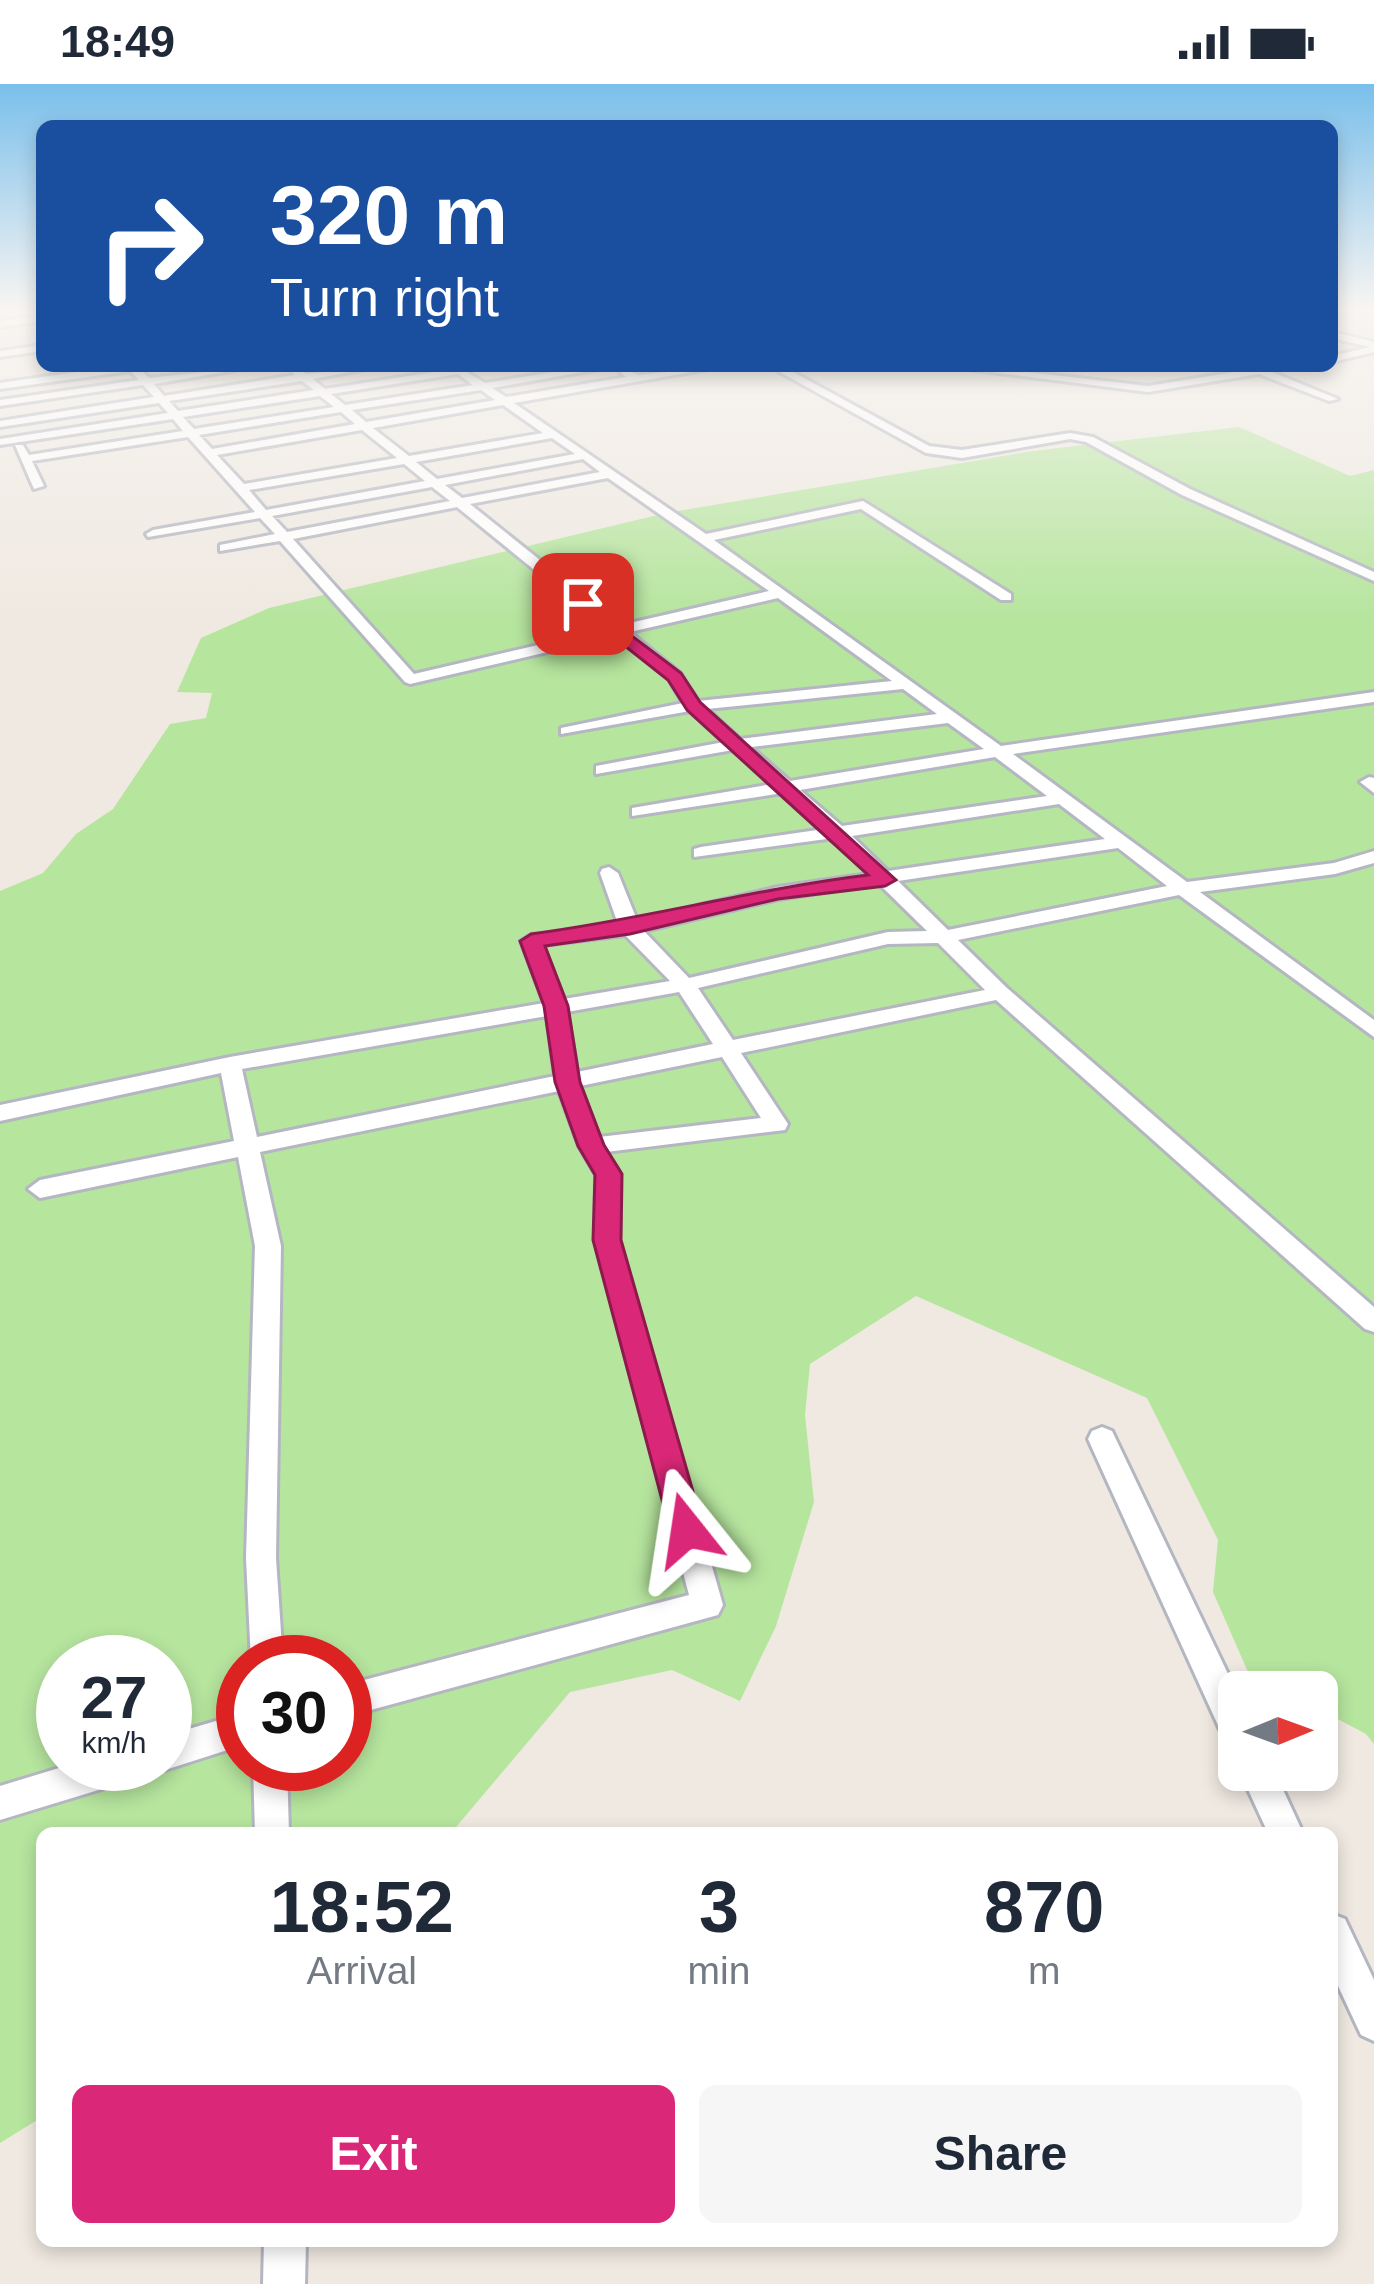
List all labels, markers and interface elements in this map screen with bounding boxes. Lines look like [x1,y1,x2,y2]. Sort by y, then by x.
text: 18:49 [60,16,175,67]
icon: right [72,168,228,324]
text: 320 m [270,168,508,262]
text: Turn right [270,267,499,327]
pin [532,553,634,655]
icon: arrive [550,571,616,637]
position arrow [624,1467,750,1593]
speed limit sign: 30 [216,1635,372,1791]
text: 27 [81,1664,147,1731]
north arrow [1218,1671,1338,1791]
map controls [1218,1671,1338,1791]
text: km/h [81,1726,147,1759]
text: 18:52 [270,1867,454,1947]
text: 3 [699,1867,739,1947]
text: 870 [984,1867,1104,1947]
text: Arrival [307,1949,417,1992]
text: min [688,1949,750,1992]
text: m [1028,1949,1060,1992]
button: Exit [72,2085,675,2223]
button: Share [699,2085,1302,2223]

